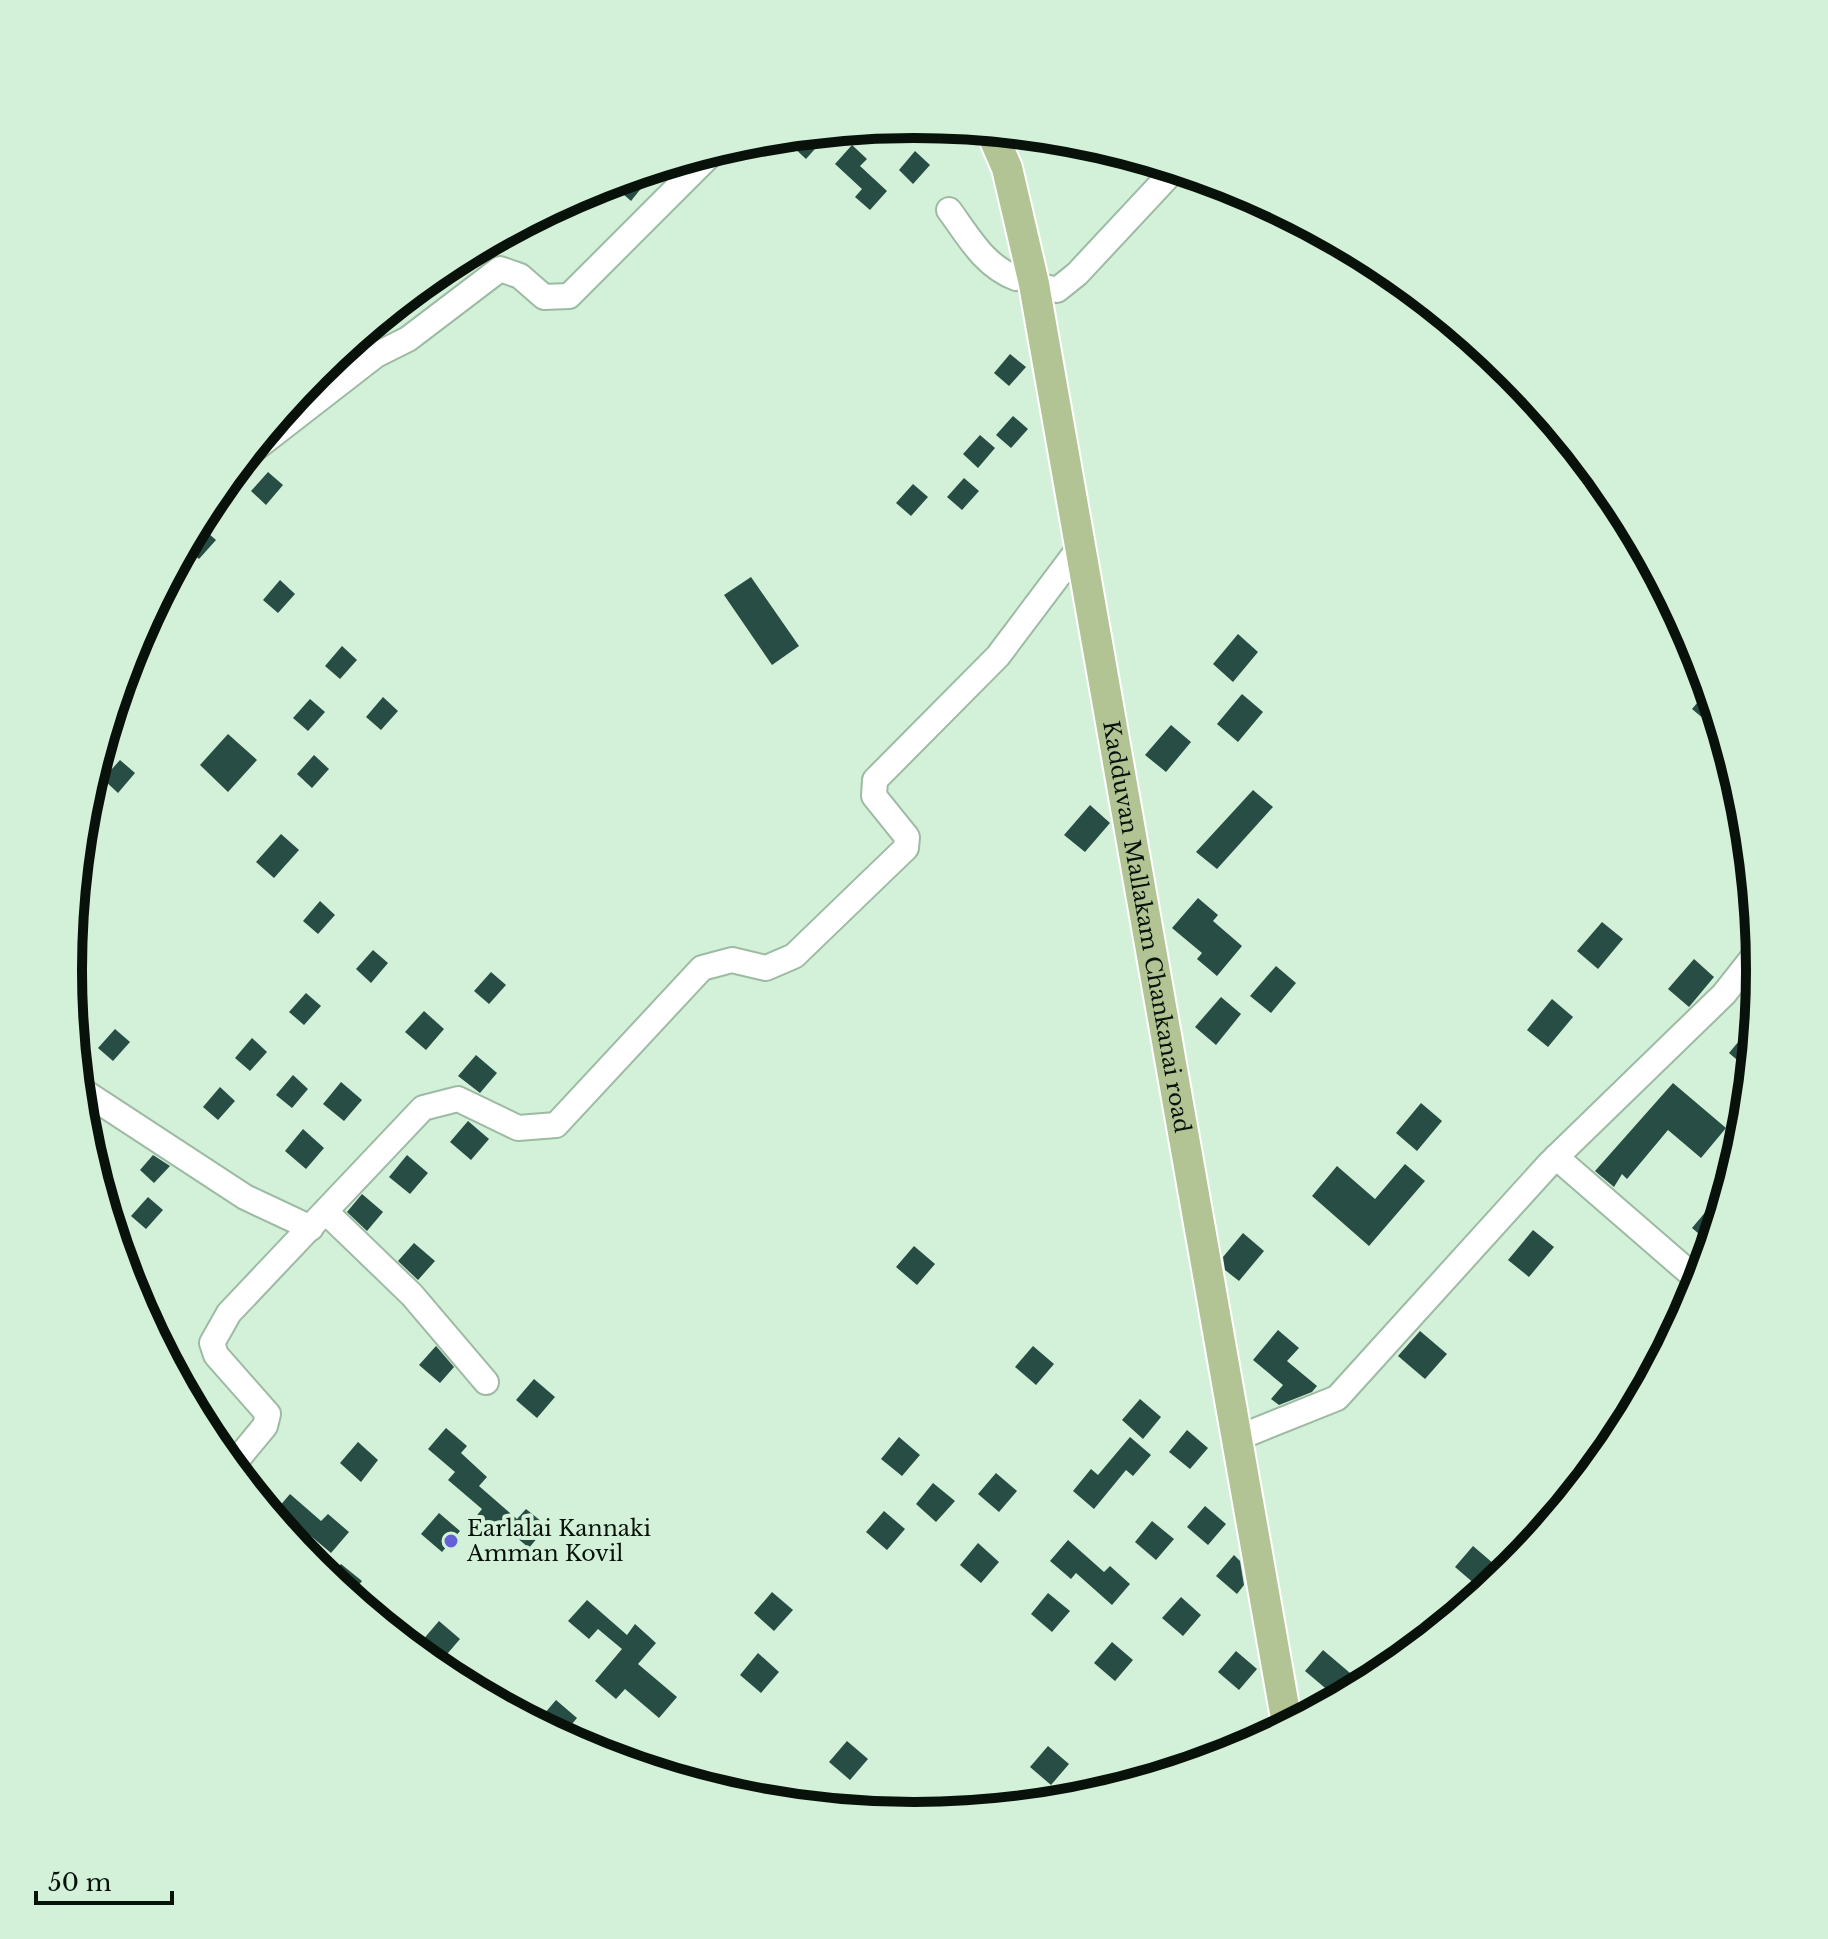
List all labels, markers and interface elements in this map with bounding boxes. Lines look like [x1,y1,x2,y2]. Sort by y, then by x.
street label: Kadduvan Mallakam Chankanai road [1097,719,1196,1135]
place label: Earlalai Kannaki Amman Kovil [466,1515,652,1567]
marker: Earlalai Kannaki Amman Kovil [442,1532,460,1550]
scale bar [36,1855,172,1905]
text: 50 m [48,1868,112,1897]

